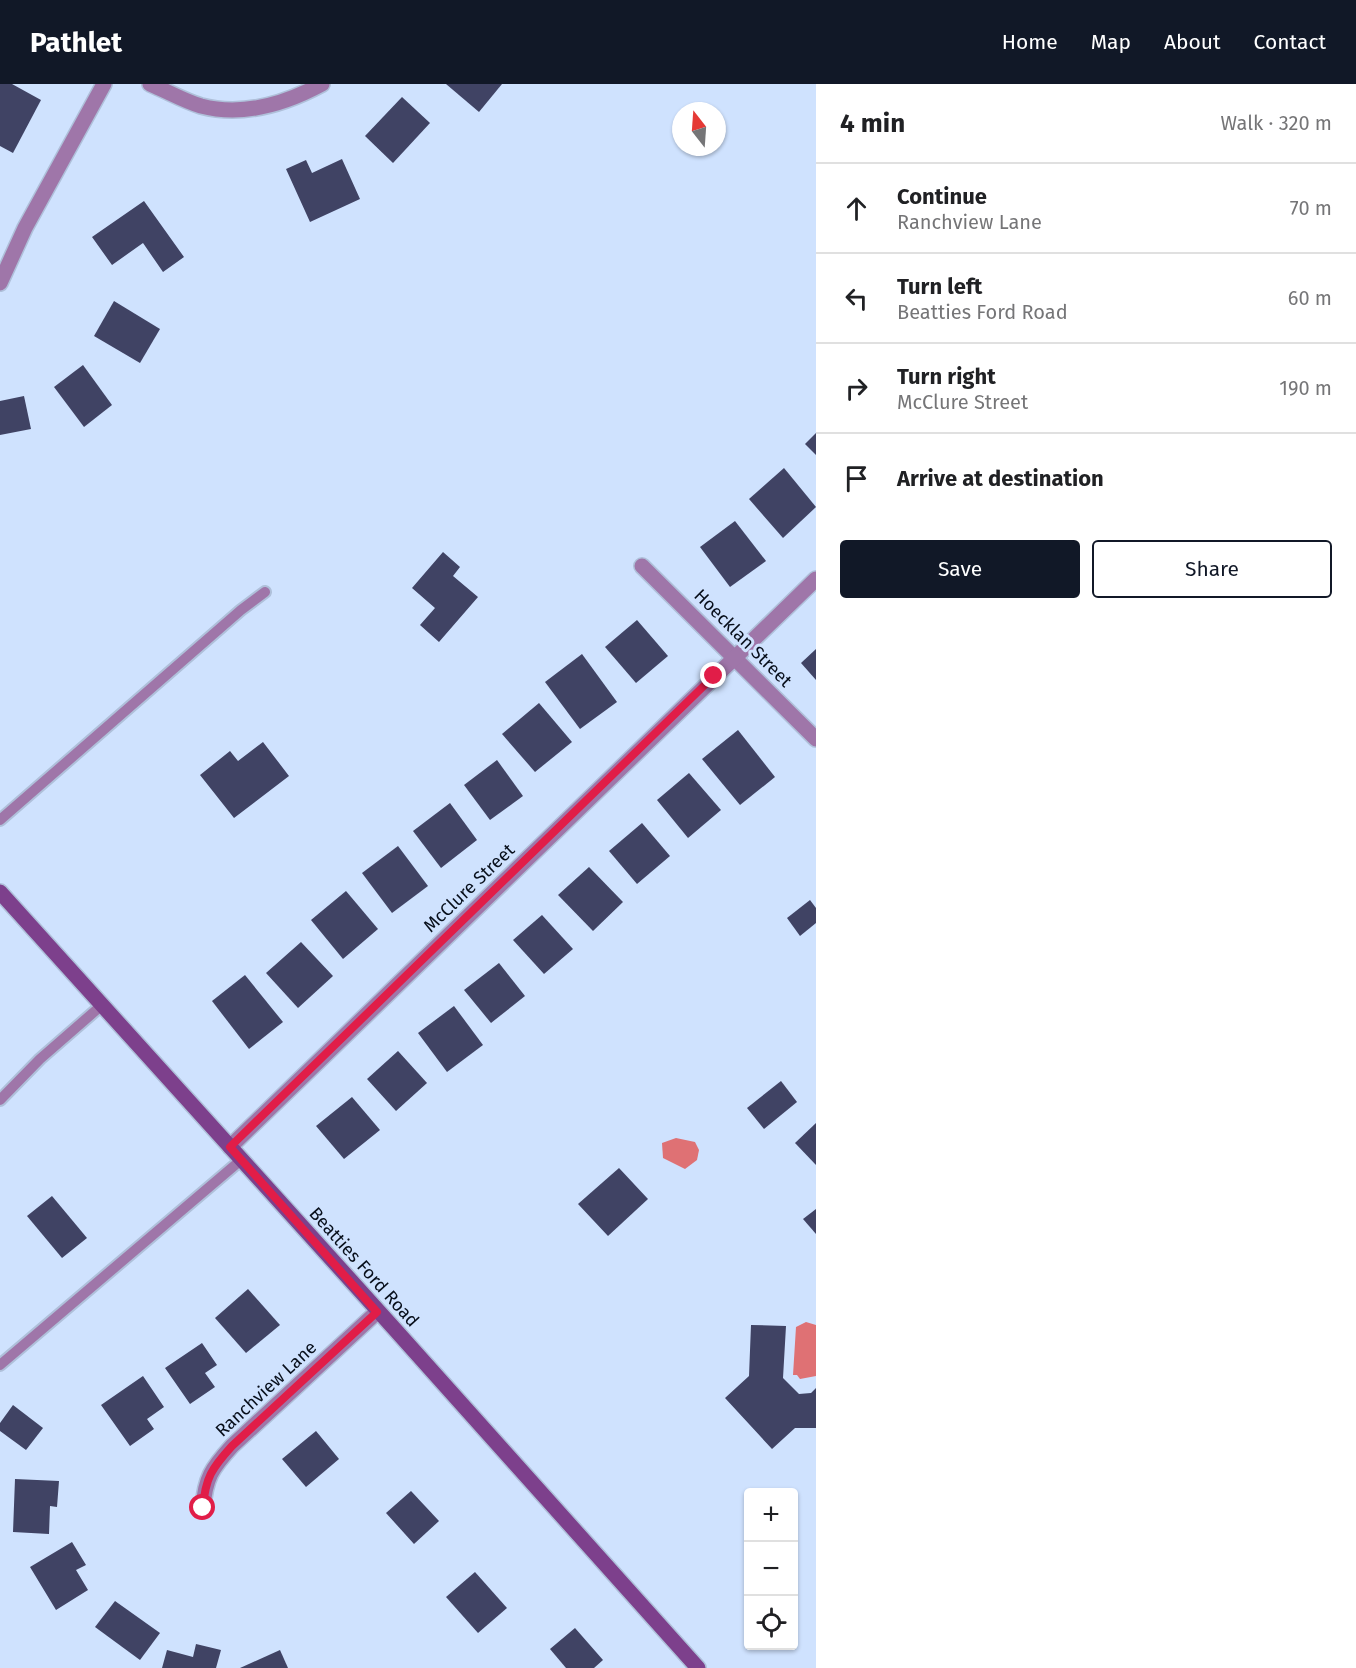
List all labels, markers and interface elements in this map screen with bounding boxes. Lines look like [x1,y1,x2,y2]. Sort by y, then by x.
text: Pathlet [30,26,122,59]
text: Home [1002,29,1058,55]
text: Map [1091,29,1131,55]
text: About [1164,29,1221,55]
text: Contact [1254,29,1326,55]
north arrow [672,102,726,156]
text: 4 min [840,108,905,139]
text: Walk · 320 m [1221,111,1332,135]
text: Continue [897,183,987,210]
icon: ahead [840,192,873,225]
text: 70 m [1290,196,1332,220]
text: Ranchview Lane [897,210,1042,234]
text: Turn left [897,273,982,300]
icon: left [840,282,873,315]
text: 60 m [1288,286,1332,310]
text: Beatties Ford Road [897,300,1068,324]
text: Turn right [897,363,996,390]
icon: right [840,372,873,405]
text: 190 m [1279,376,1332,400]
text: McClure Street [897,390,1028,414]
icon: arrive [840,462,873,495]
text: Arrive at destination [897,465,1104,492]
button: Save [840,540,1080,598]
button: Share [1092,540,1332,598]
street label: Hoecklan Street [689,584,797,692]
route end [700,662,726,688]
street label: McClure Street [419,839,519,937]
street label: Beatties Ford Road [304,1203,424,1331]
street label: Ranchview Lane [211,1336,321,1442]
map controls [744,1488,798,1650]
button: + [744,1488,798,1542]
route start [189,1494,215,1520]
button: − [744,1542,798,1596]
button: locate [744,1596,798,1650]

